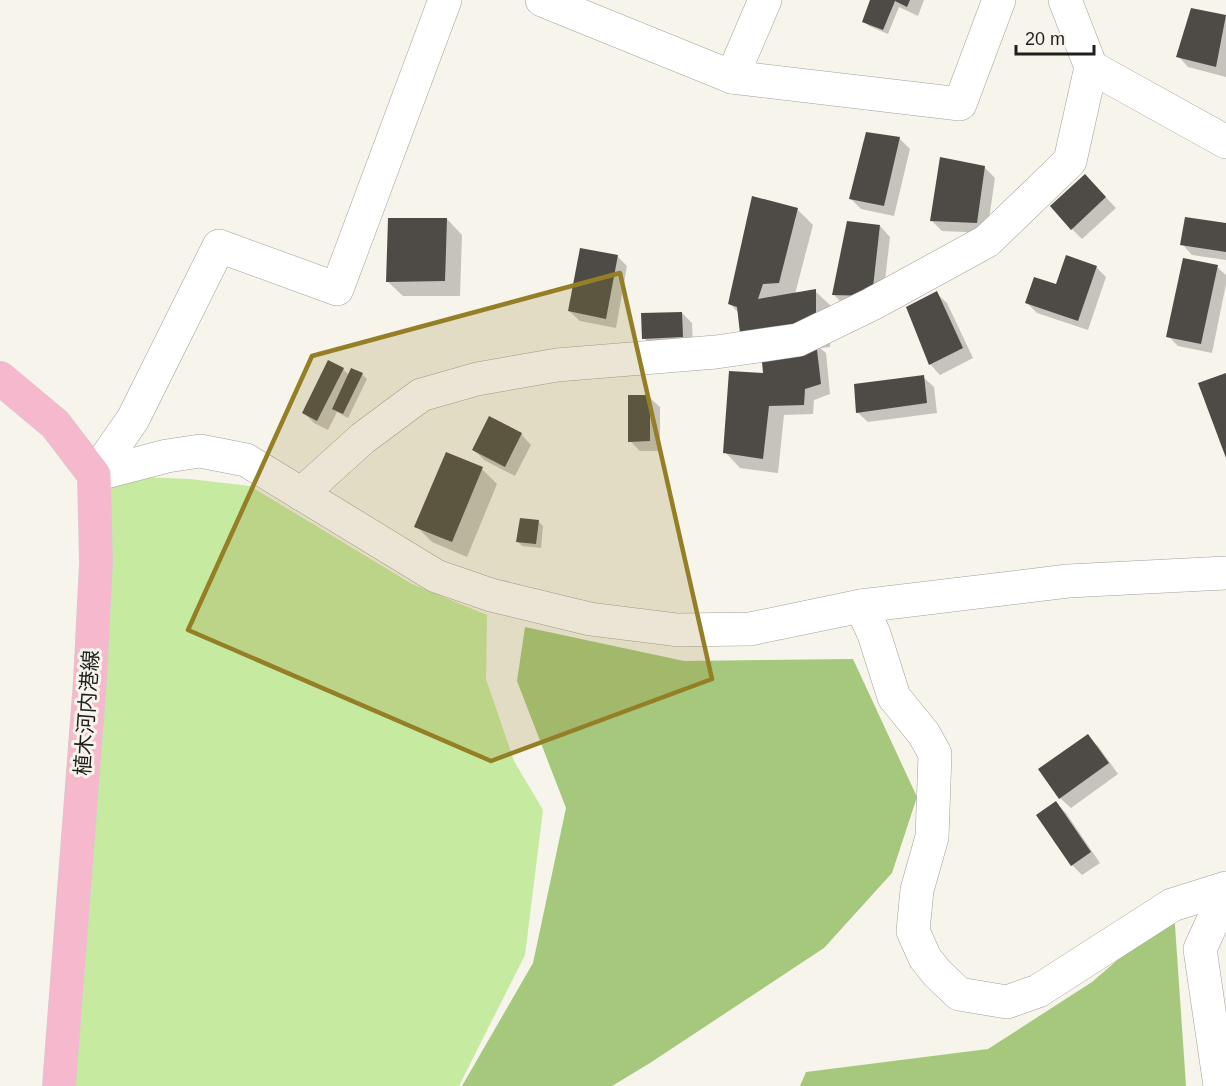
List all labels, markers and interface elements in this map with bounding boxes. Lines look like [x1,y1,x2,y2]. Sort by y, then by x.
scale bar [1016,18,1094,56]
text: 20 m [1025,29,1065,49]
street label: 植木河内港線 [71,649,102,777]

